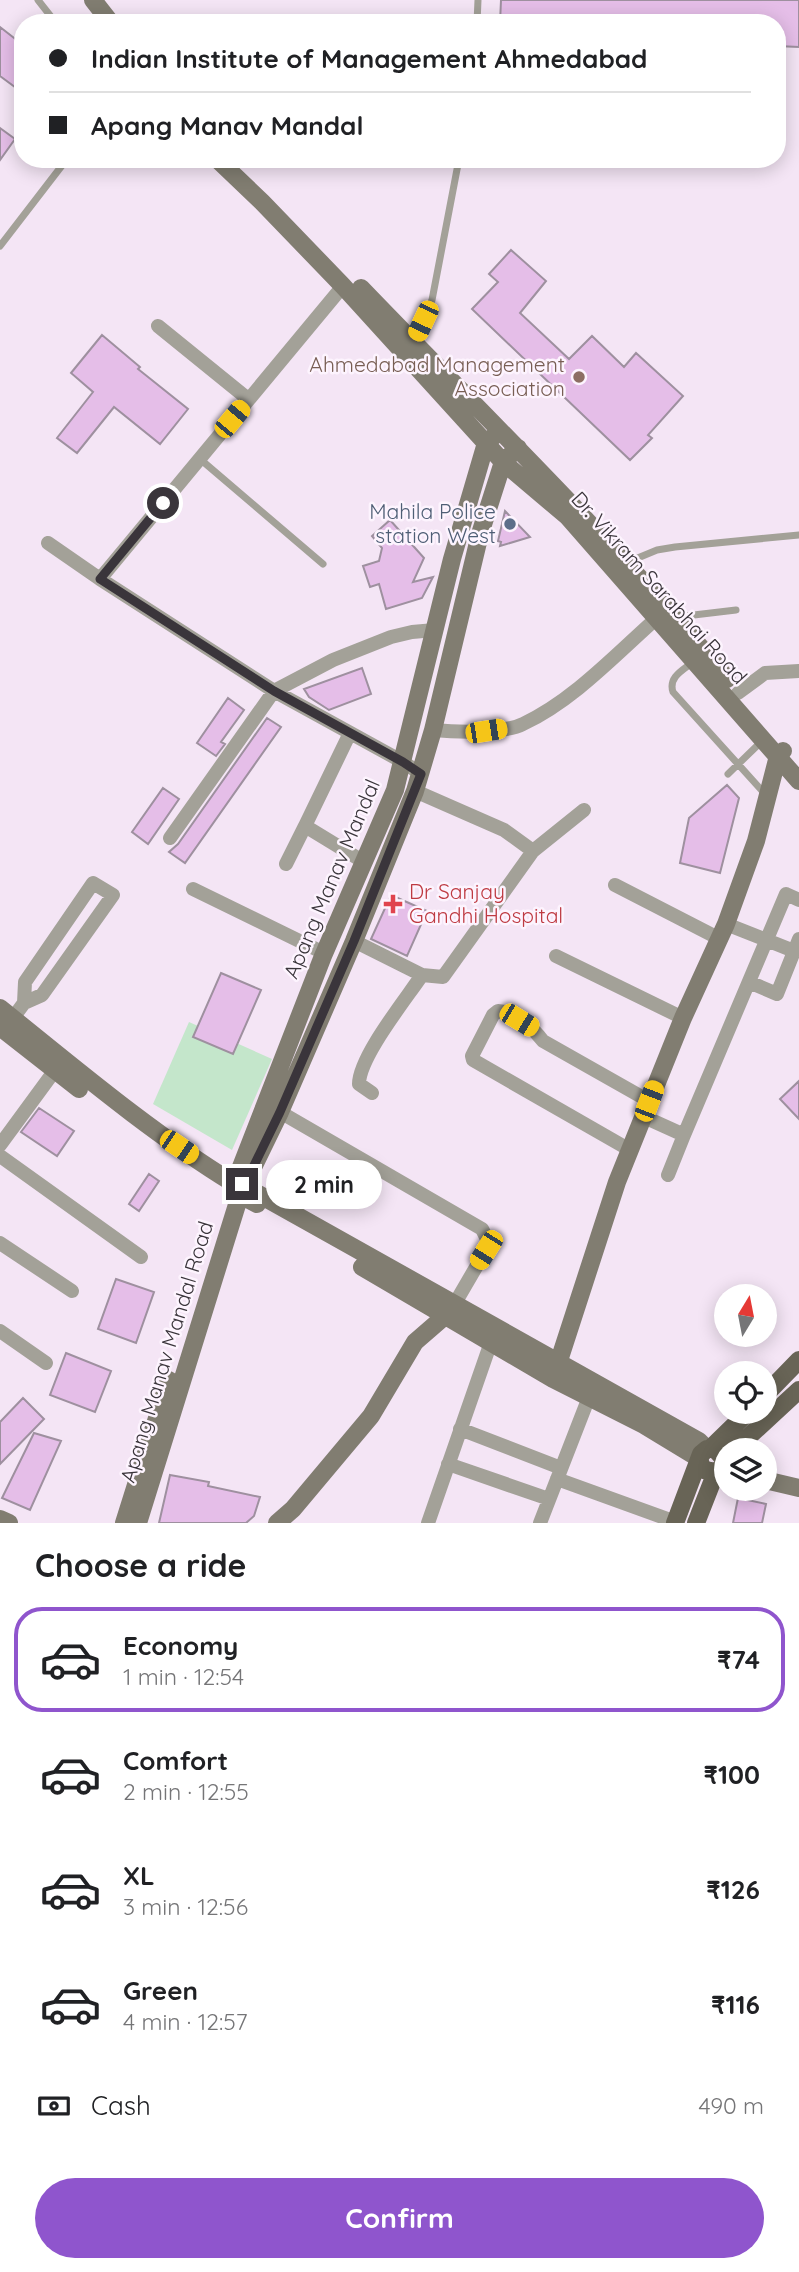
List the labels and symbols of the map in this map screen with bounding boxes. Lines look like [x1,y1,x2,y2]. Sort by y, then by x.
car [405,298,442,344]
place label: Ahmedabad Management Association [309,351,565,401]
marker: Ahmedabad Management Association [571,369,587,385]
car [211,396,254,442]
street label: Dr. Vikram Sarabhai Road [566,486,753,689]
route start [147,487,179,519]
place label: Mahila Police station West [369,498,496,548]
marker: Mahila Police station West [502,516,518,532]
car [464,717,509,745]
street label: Apang Manav Mandal [277,775,385,982]
place label: Dr Sanjay Gandhi Hospital [409,878,563,928]
marker: Dr Sanjay Gandhi Hospital [383,894,403,914]
car [496,1000,543,1040]
car [632,1078,667,1124]
car [156,1127,203,1167]
callout: 2 min [266,1160,382,1208]
route end [226,1168,258,1200]
street label: Apang Manav Mandal Road [114,1218,218,1486]
car [466,1227,507,1273]
north arrow [714,1284,777,1348]

